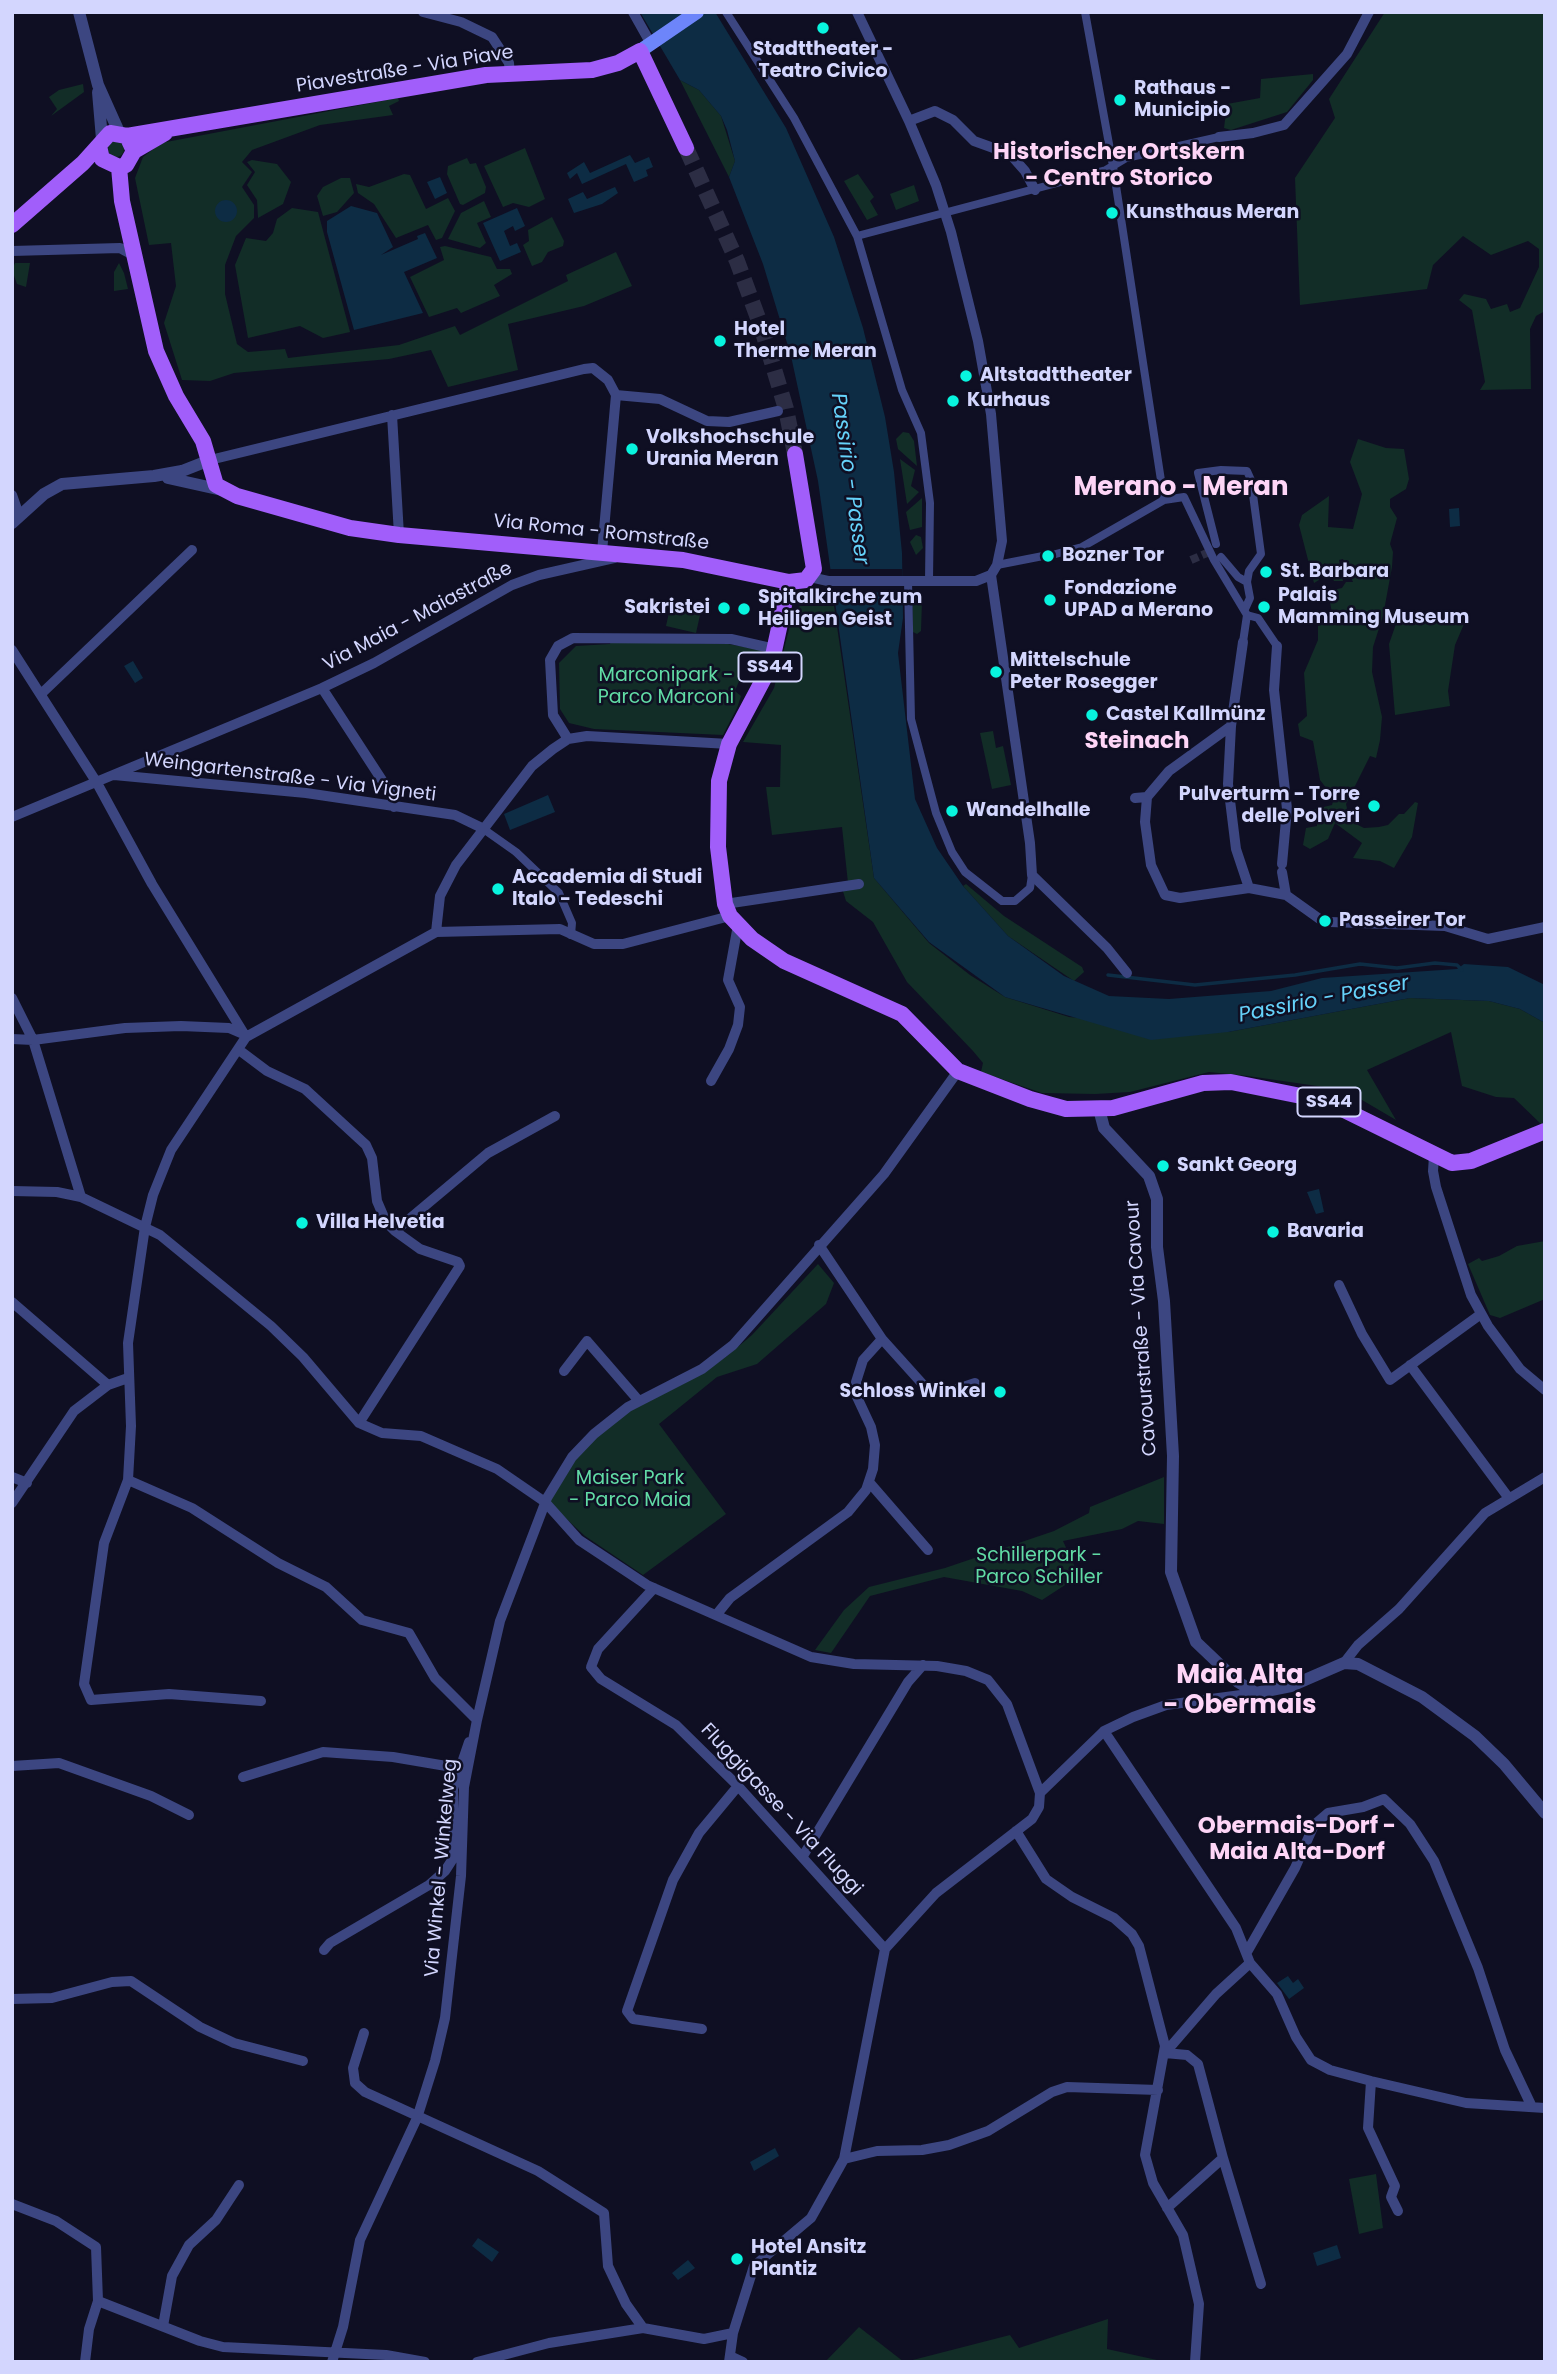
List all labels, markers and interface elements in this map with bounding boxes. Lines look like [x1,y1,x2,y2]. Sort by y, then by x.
marker: Stadttheater - Teatro Civico [815,20,831,36]
place label: Stadttheater - Teatro Civico [753,39,893,83]
street label: Piavestraße - Via Piave [295,42,515,98]
place label: Rathaus - Municipio [1134,78,1231,122]
marker: Rathaus - Municipio [1112,92,1128,108]
district label: Historischer Ortskern - Centro Storico [993,139,1245,193]
place label: Kunsthaus Meran [1126,202,1299,224]
marker: Kunsthaus Meran [1104,205,1120,221]
place label: Hotel Therme Meran [734,319,877,363]
marker: Hotel Therme Meran [712,333,728,349]
place label: Altstadttheater [980,365,1132,387]
marker: Altstadttheater [958,368,974,384]
place label: Kurhaus [967,390,1050,412]
water label: Passirio - Passer [824,392,874,566]
marker: Kurhaus [945,393,961,409]
place label: Volkshochschule Urania Meran [646,427,814,471]
marker: Volkshochschule Urania Meran [624,441,640,457]
district label: Merano - Meran [1073,472,1289,504]
street label: Via Roma - Romstraße [492,510,710,556]
place label: Bozner Tor [1062,545,1164,567]
marker: Bozner Tor [1040,548,1056,564]
street label: Via Maia - Maiastraße [320,557,516,677]
place label: St. Barbara [1280,561,1389,583]
marker: St. Barbara [1258,564,1274,580]
place label: Fondazione UPAD a Merano [1064,578,1213,622]
place label: Palais Mamming Museum [1278,585,1469,629]
place label: Spitalkirche zum Heiligen Geist [758,587,922,631]
marker: Fondazione UPAD a Merano [1042,592,1058,608]
place label: Sakristei [624,597,710,619]
marker: Palais Mamming Museum [1256,599,1272,615]
marker: Sakristei [716,600,732,616]
marker: Spitalkirche zum Heiligen Geist [736,601,752,617]
place label: Mittelschule Peter Rosegger [1010,650,1158,694]
road number: SS44 [738,652,802,682]
marker: Mittelschule Peter Rosegger [988,664,1004,680]
park label: Marconipark - Parco Marconi [598,665,734,709]
place label: Castel Kallmünz [1106,704,1266,726]
marker: Castel Kallmünz [1084,707,1100,723]
district label: Steinach [1085,728,1189,756]
street label: Weingartenstraße - Via Vigneti [143,749,437,807]
place label: Pulverturm - Torre delle Polveri [1179,784,1360,828]
marker: Pulverturm - Torre delle Polveri [1366,798,1382,814]
place label: Wandelhalle [966,800,1091,822]
marker: Wandelhalle [944,803,960,819]
place label: Accademia di Studi Italo - Tedeschi [512,867,702,911]
marker: Accademia di Studi Italo - Tedeschi [490,881,506,897]
place label: Passeirer Tor [1339,910,1466,932]
marker: Passeirer Tor [1317,913,1333,929]
water label: Passirio - Passer [1237,971,1411,1029]
road number: SS44 [1298,1087,1360,1116]
place label: Sankt Georg [1177,1155,1297,1177]
marker: Sankt Georg [1155,1158,1171,1174]
street label: Cavourstraße - Via Cavour [1122,1199,1162,1457]
place label: Villa Helvetia [316,1212,445,1234]
marker: Villa Helvetia [294,1215,310,1231]
place label: Bavaria [1287,1221,1364,1243]
marker: Bavaria [1265,1224,1281,1240]
place label: Schloss Winkel [840,1381,986,1403]
marker: Schloss Winkel [992,1384,1008,1400]
park label: Maiser Park - Parco Maia [569,1468,691,1512]
park label: Schillerpark - Parco Schiller [975,1545,1103,1589]
district label: Maia Alta - Obermais [1163,1660,1317,1722]
street label: Fluggigasse - Via Fluggi [695,1719,867,1901]
street label: Via Winkel - Winkelweg [421,1758,463,1978]
district label: Obermais-Dorf - Maia Alta-Dorf [1198,1813,1396,1867]
place label: Hotel Ansitz Plantiz [751,2237,866,2281]
marker: Hotel Ansitz Plantiz [729,2251,745,2267]

